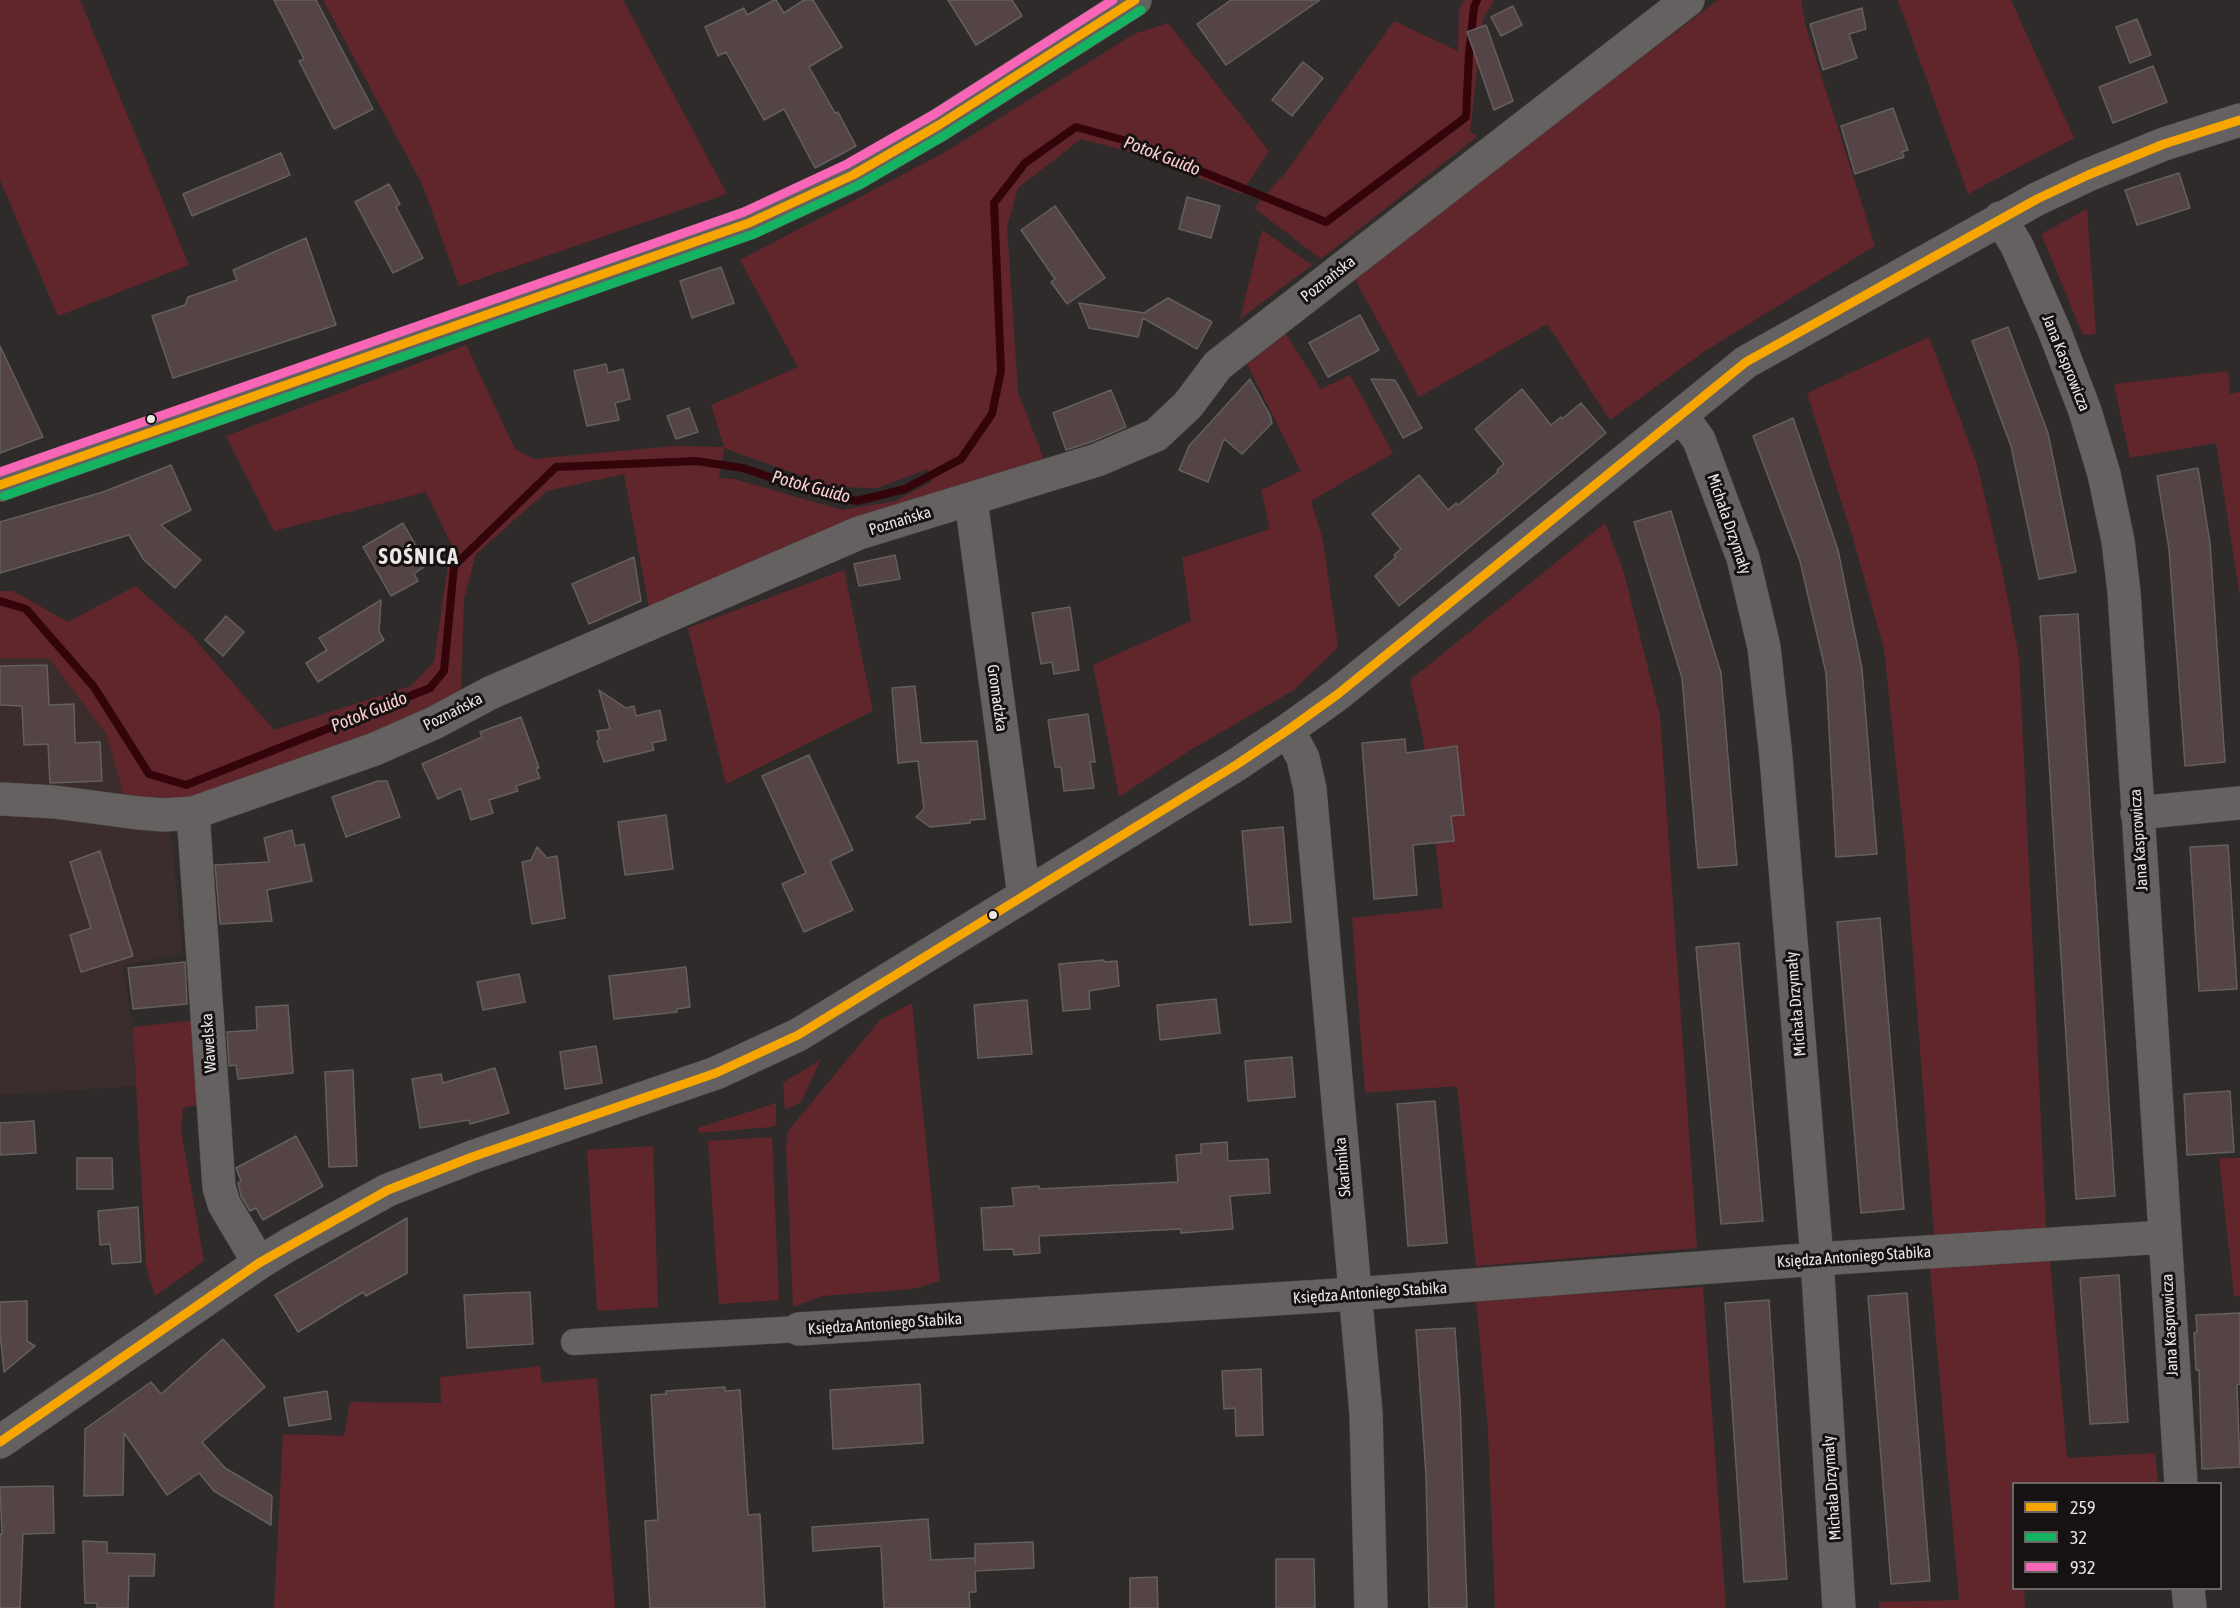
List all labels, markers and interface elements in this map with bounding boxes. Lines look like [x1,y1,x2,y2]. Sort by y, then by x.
water label: Potok Guido [1121,132,1203,180]
street label: Poznańska [1297,252,1359,306]
street label: Jana Kasprowicza [2038,312,2094,414]
unlabelled marker [145,413,157,425]
water label: Potok Guido [769,466,853,508]
street label: Michała Drzymały [1703,471,1755,577]
street label: Poznańska [867,502,933,540]
district label: SOŚNICA [378,544,460,570]
street label: Gromadzka [983,663,1011,733]
water label: Potok Guido [328,687,410,737]
street label: Poznańska [420,689,486,735]
street label: Jana Kasprowicza [2126,788,2152,892]
unlabelled marker [987,909,999,921]
street label: Michała Drzymały [1782,951,1810,1057]
street label: Wawelska [197,1013,221,1073]
street label: Skarbnika [1331,1137,1355,1197]
street label: Księdza Antoniego Stabika [1776,1242,1932,1272]
street label: Jana Kasprowicza [2158,1273,2182,1377]
street label: Księdza Antoniego Stabika [1292,1278,1448,1308]
street label: Księdza Antoniego Stabika [807,1309,963,1339]
street label: Michała Drzymały [1819,1435,1845,1541]
legend [2012,1482,2222,1590]
text: 259 [2070,1497,2095,1518]
text: 32 [2070,1527,2087,1548]
text: 932 [2070,1557,2095,1578]

